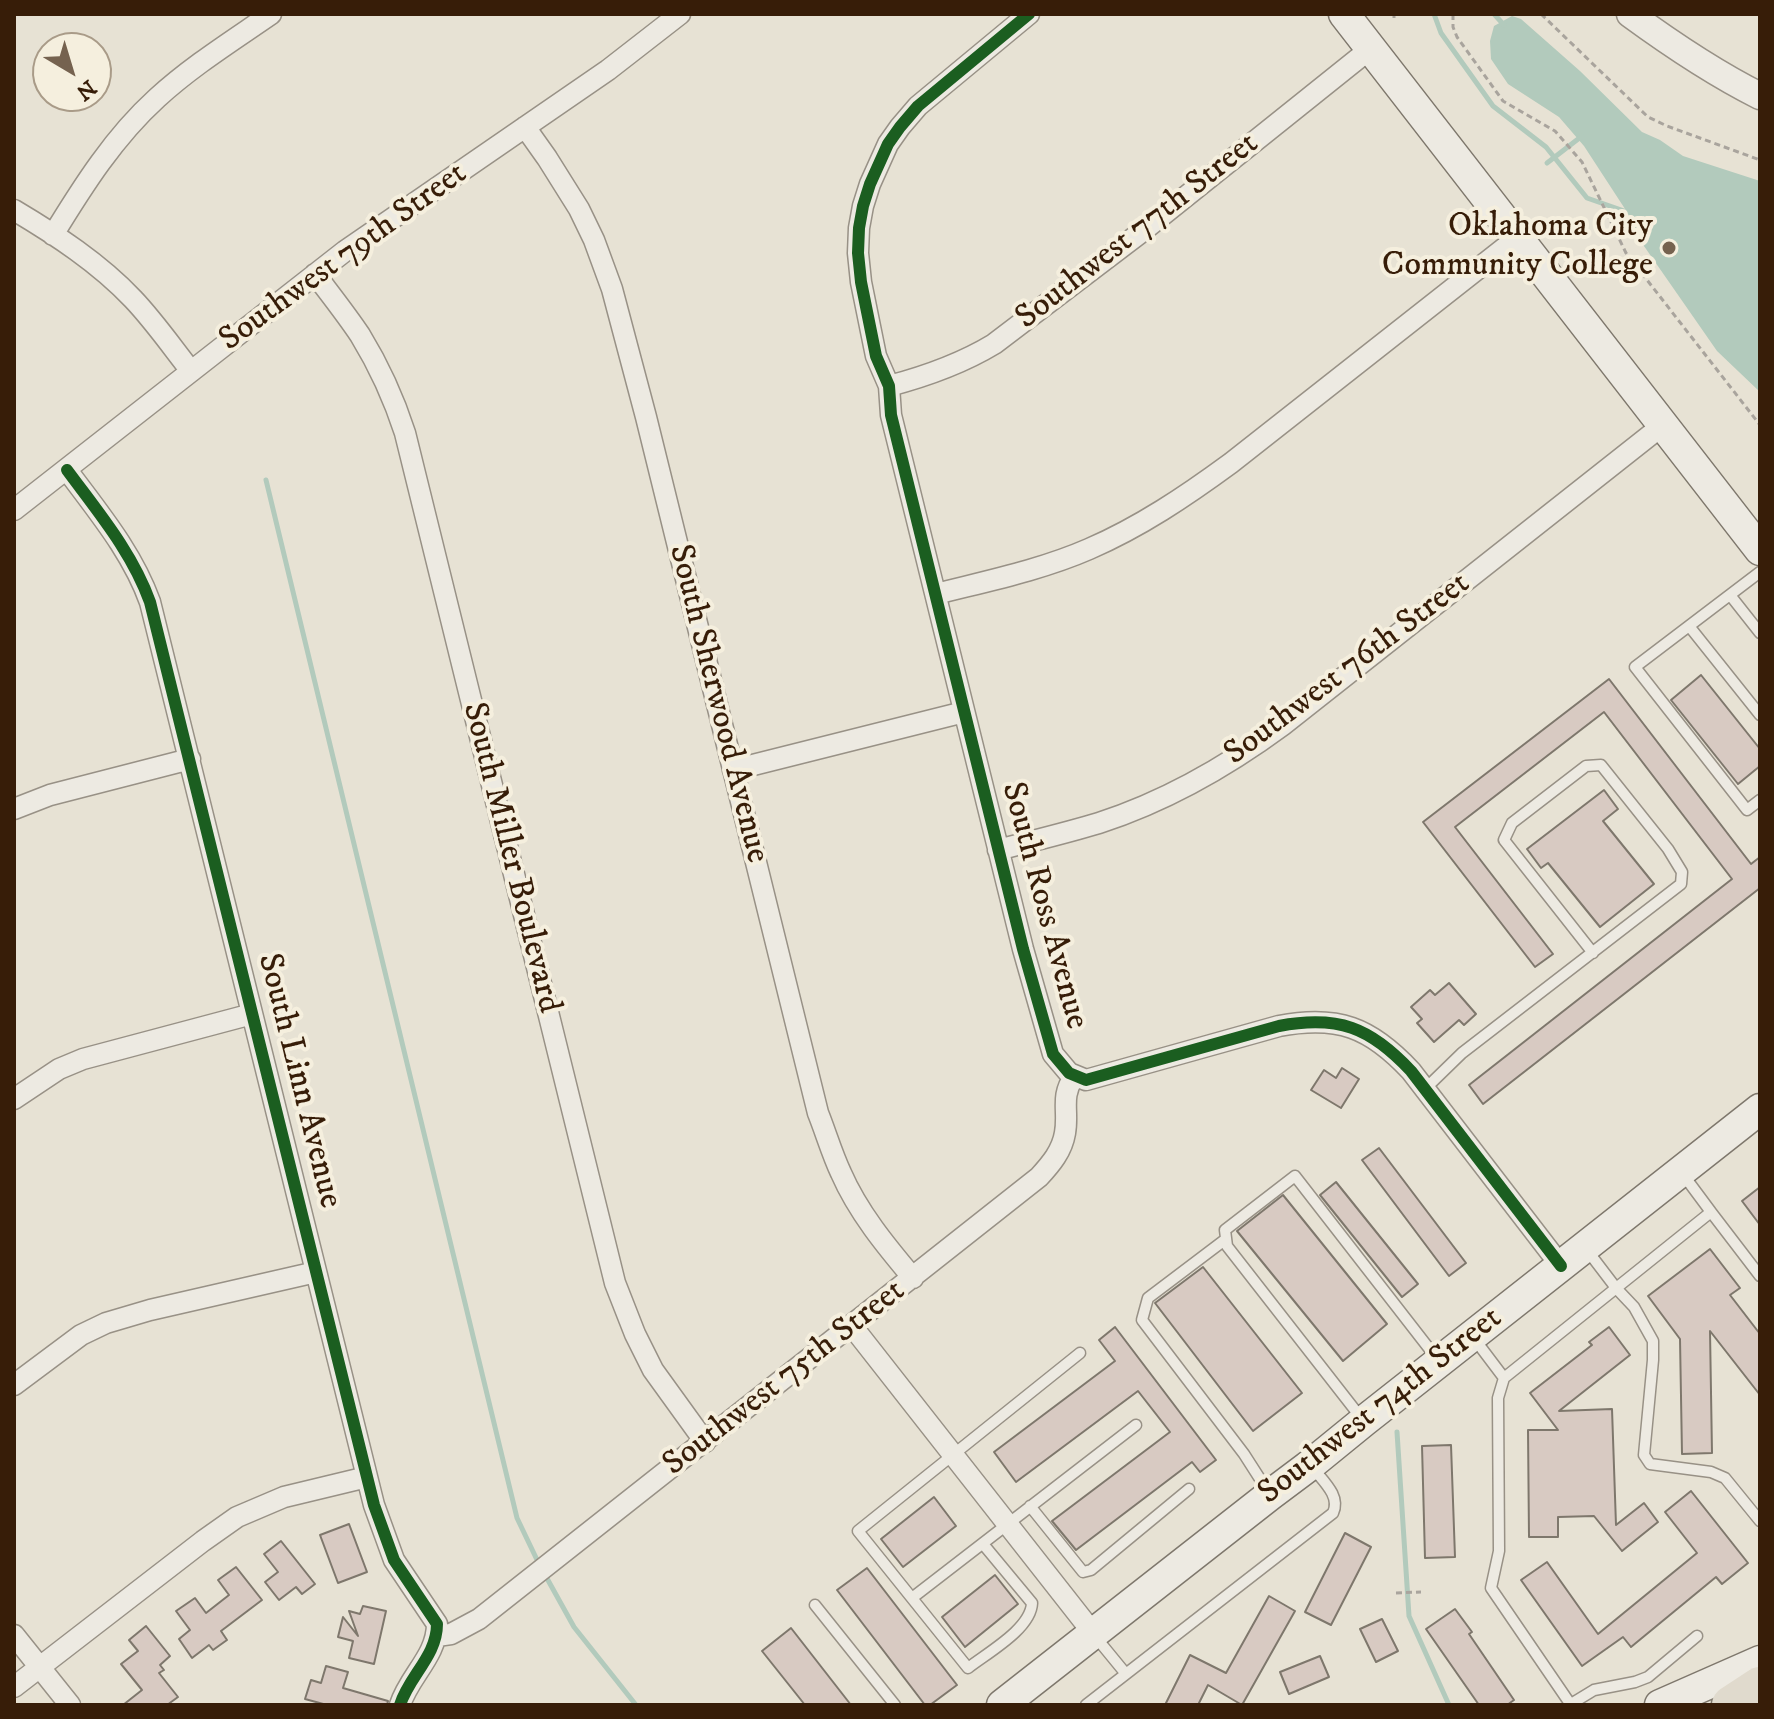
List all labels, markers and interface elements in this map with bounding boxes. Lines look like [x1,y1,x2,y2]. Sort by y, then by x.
north arrow [32,32,112,112]
text: N [70,74,101,106]
street label: Southwest 77th Street [1008,125,1268,339]
street label: Southwest 79th Street [212,155,476,361]
place label: Oklahoma City Community College [1382,208,1653,288]
marker: Oklahoma City Community College [1660,239,1678,257]
street label: South Sherwood Avenue [658,541,776,867]
street label: Southwest 76th Street [1217,564,1479,776]
street label: South Miller Boulevard [452,699,568,1017]
street label: South Ross Avenue [990,778,1096,1034]
street label: South Linn Avenue [247,949,349,1213]
street label: Southwest 75th Street [656,1272,914,1486]
street label: Southwest 74th Street [1251,1299,1511,1515]

